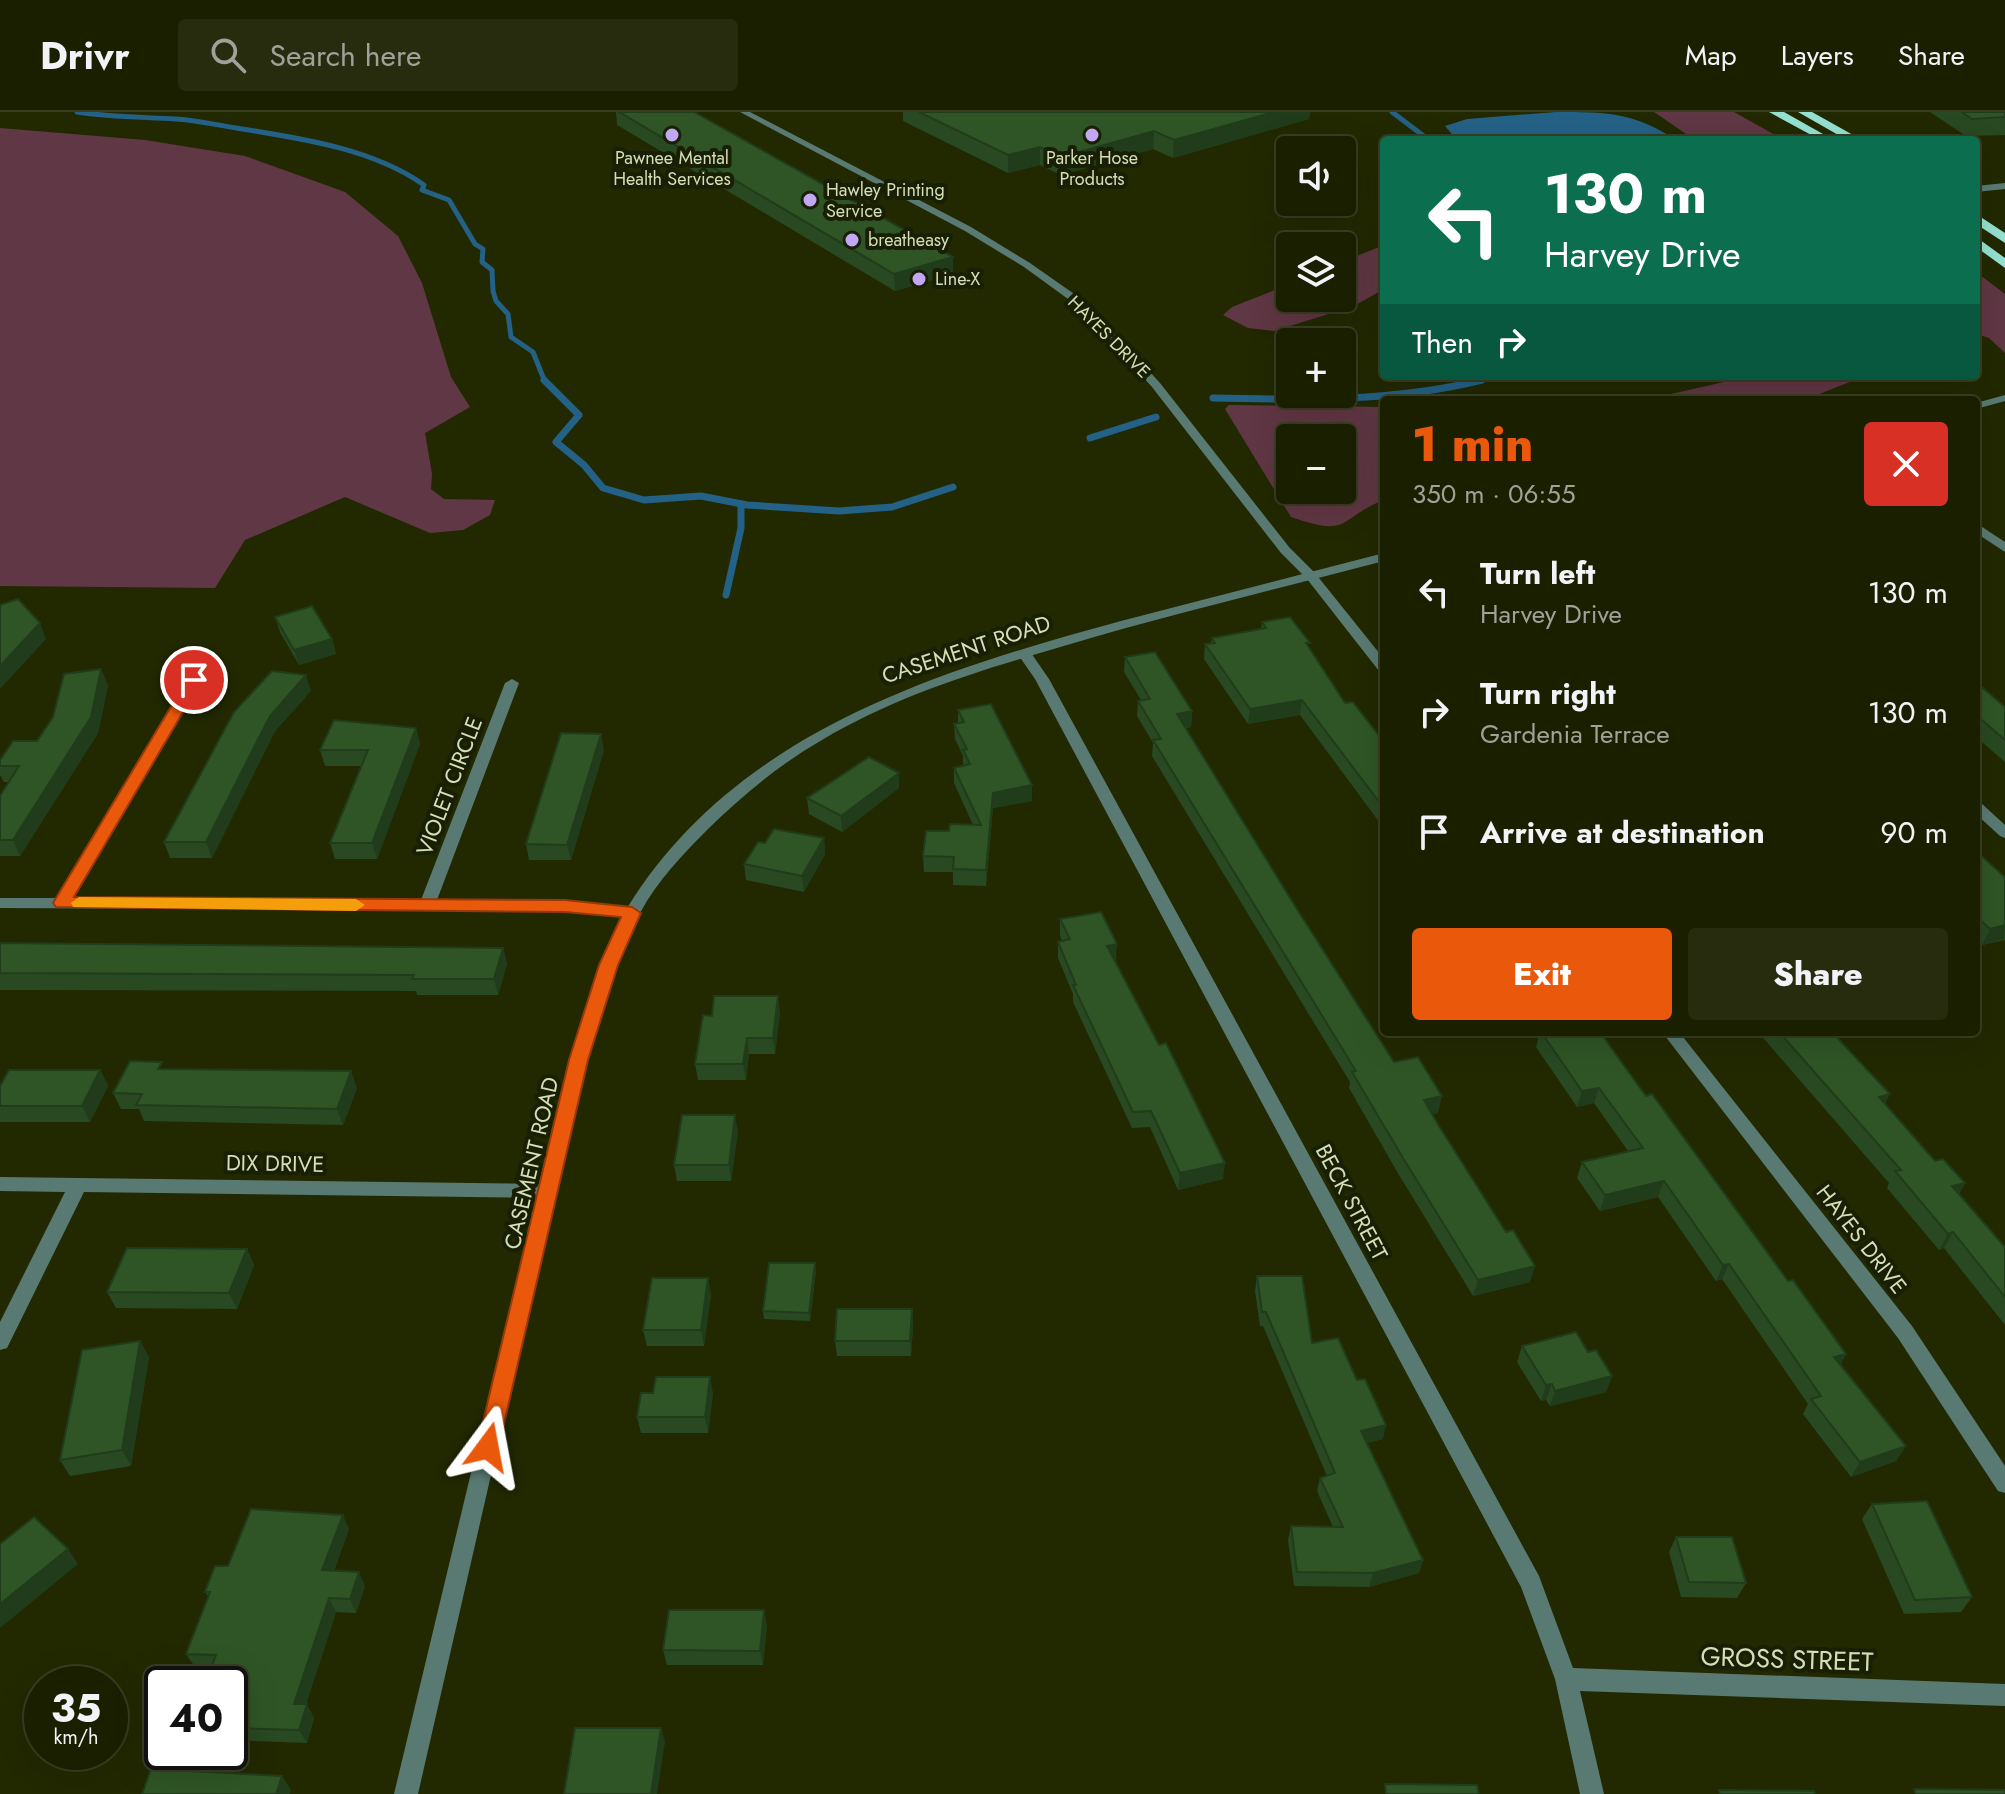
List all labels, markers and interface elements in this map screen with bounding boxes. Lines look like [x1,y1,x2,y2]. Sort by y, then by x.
search box [178,19,738,91]
text: Drivr [40,28,130,83]
icon: search [206,33,250,77]
text: Search here [270,34,421,77]
text: Map [1685,35,1737,76]
text: Layers [1781,35,1854,76]
text: Share [1898,35,1965,76]
marker: Pawnee Mental Health Services [663,126,681,144]
marker: Parker Hose Products [1083,126,1101,144]
map controls [1276,136,1356,504]
button: sound [1276,136,1356,216]
place label: Pawnee Mental Health Services [613,145,731,192]
place label: Parker Hose Products [1046,145,1138,192]
text: 130 m [1544,153,1707,234]
icon: left [1412,168,1516,272]
place label: Hawley Printing Service [826,177,945,224]
marker: Hawley Printing Service [801,191,819,209]
place label: breatheasy [868,227,949,253]
text: Harvey Drive [1544,228,1740,280]
marker: breatheasy [843,231,861,249]
button: layers [1276,232,1356,312]
place label: Line-X [935,266,980,292]
marker: Line-X [910,270,928,288]
street label: HAYES DRIVE [1062,290,1156,384]
icon: right [1489,320,1533,364]
text: Then [1412,321,1473,364]
button: + [1276,328,1356,408]
text: 1 min [1412,410,1533,479]
button: close [1864,422,1948,506]
button: − [1276,424,1356,504]
text: 350 m · 06:55 [1412,475,1576,513]
text: Turn left [1480,552,1595,595]
icon: left [1412,570,1456,614]
text: 130 m [1868,571,1948,614]
text: Harvey Drive [1480,595,1622,633]
street label: CASEMENT ROAD [877,607,1055,691]
pin [160,646,228,714]
icon: arrive [172,658,216,702]
text: Turn right [1480,672,1616,715]
icon: right [1412,690,1456,734]
text: 130 m [1868,691,1948,734]
street label: VIOLET CIRCLE [408,712,490,860]
text: Gardenia Terrace [1480,715,1670,753]
icon: arrive [1412,810,1456,854]
text: Arrive at destination [1480,811,1765,854]
text: 90 m [1880,811,1948,854]
button: Exit [1412,928,1672,1020]
button: Share [1688,928,1948,1020]
street label: CASEMENT ROAD [496,1074,566,1252]
street label: BECK STREET [1308,1138,1396,1266]
street label: DIX DRIVE [226,1146,324,1180]
street label: HAYES DRIVE [1809,1177,1915,1301]
position arrow [446,1405,530,1489]
street label: GROSS STREET [1700,1637,1874,1681]
speed limit sign: 40 [144,1666,248,1770]
text: 35 [51,1679,101,1737]
text: km/h [53,1723,99,1752]

